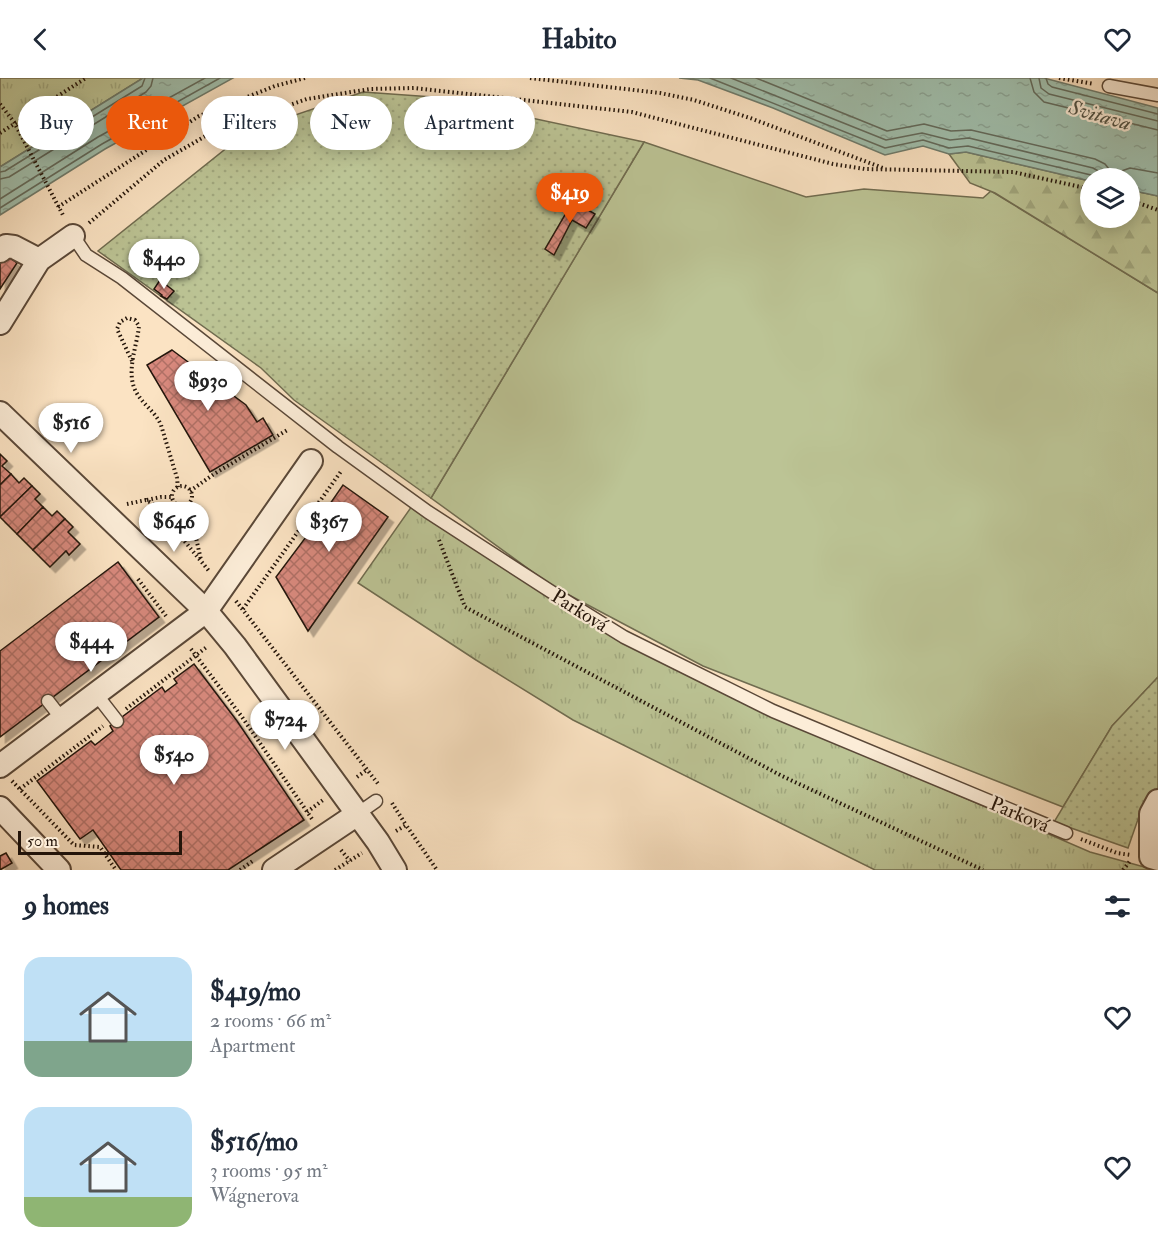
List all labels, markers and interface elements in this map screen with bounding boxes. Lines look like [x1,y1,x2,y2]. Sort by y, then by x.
icon: back [24,23,57,56]
text: Habito [541,23,617,56]
icon: heart [1101,23,1134,56]
water label: Svitava [1065,94,1134,137]
chip: Buy [18,96,94,150]
chip: Rent [106,96,189,150]
chip: Filters [201,96,298,150]
chip: New [310,96,392,150]
chip: Apartment [404,96,535,150]
map controls [1080,168,1140,228]
button: layers [1080,168,1140,228]
pin: $419 [534,173,606,224]
text: $419 [550,180,590,205]
pin: $440 [128,239,200,290]
text: $440 [142,246,186,271]
pin: $930 [172,361,244,412]
text: $930 [188,368,228,393]
pin: $516 [35,403,107,454]
text: $516 [52,410,90,435]
pin: $646 [138,502,210,553]
pin: $367 [293,502,365,553]
text: $646 [153,509,195,534]
text: $367 [310,509,348,534]
street label: Parková [547,583,613,638]
pin: $444 [55,622,127,673]
text: $444 [69,629,113,654]
pin: $724 [249,700,321,751]
text: $724 [264,707,306,732]
pin: $540 [138,735,210,786]
text: $540 [154,742,194,767]
street label: Parková [986,791,1054,838]
scale bar [18,828,182,856]
text: 50 m [27,831,58,851]
text: 9 homes [24,890,109,922]
icon: filters [1101,890,1134,923]
text: $419/mo [210,976,301,1008]
icon: home [72,981,144,1053]
icon: heart [1101,1001,1134,1034]
text: 2 rooms · 66 m² [210,1008,331,1033]
text: Apartment [210,1033,295,1058]
text: $516/mo [210,1126,298,1158]
icon: home [72,1131,144,1203]
icon: heart [1101,1151,1134,1184]
text: 3 rooms · 95 m² [210,1158,328,1183]
text: Wágnerova [210,1183,299,1208]

